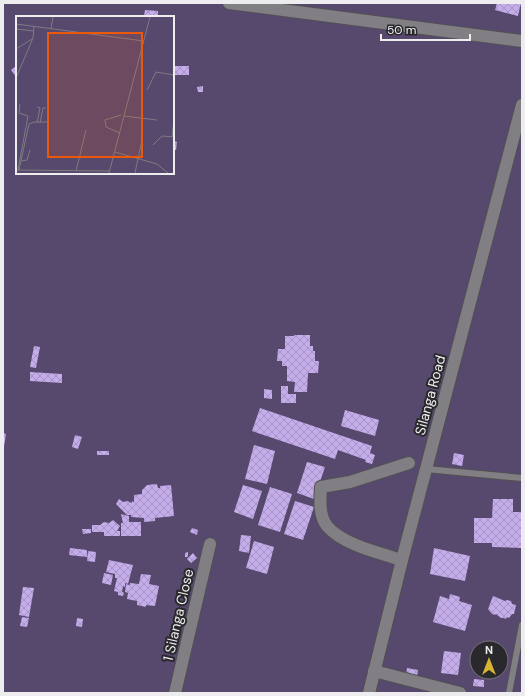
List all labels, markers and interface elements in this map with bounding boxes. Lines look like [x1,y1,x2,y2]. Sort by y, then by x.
inset map [16,16,174,174]
scale bar [381,16,470,42]
text: 50 m [387,22,416,38]
street label: Silanga Road [411,353,449,437]
street label: 1 Silanga Close [159,567,197,663]
north arrow [469,640,509,680]
text: N [485,643,493,657]

